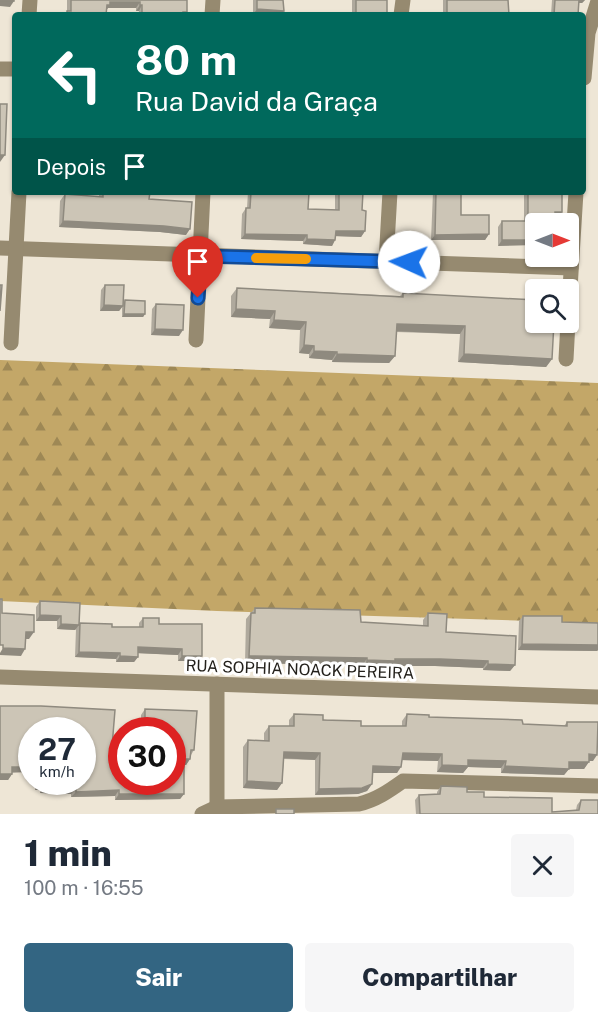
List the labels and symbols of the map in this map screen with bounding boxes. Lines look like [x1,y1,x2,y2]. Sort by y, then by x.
north arrow [525,213,579,267]
position arrow [377,230,441,294]
pin [172,236,223,298]
street label: RUA SOPHIA NOACK PEREIRA [185,656,415,683]
speed limit sign: 30 [108,717,186,795]

